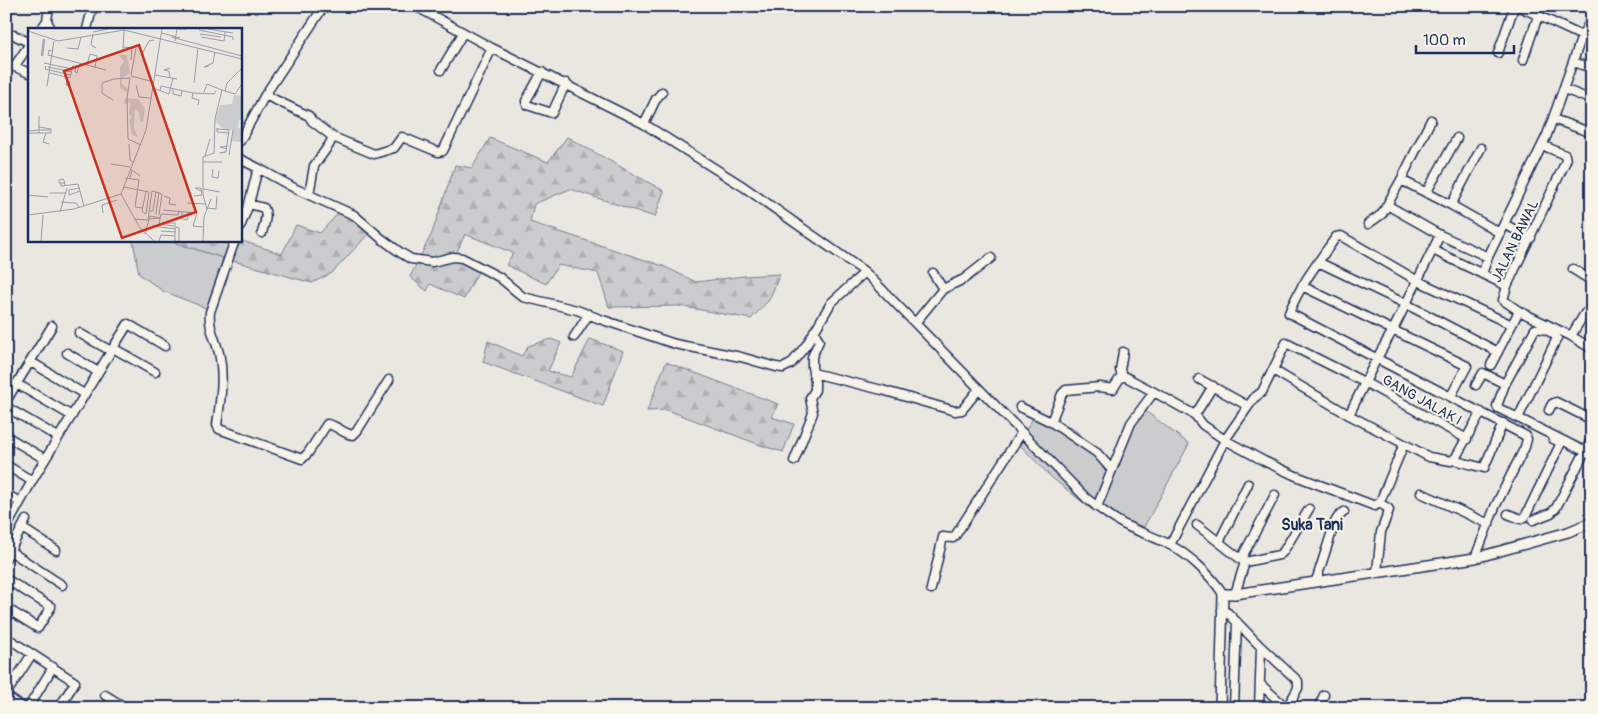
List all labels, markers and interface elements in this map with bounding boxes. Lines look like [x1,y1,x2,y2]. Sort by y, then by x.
scale bar [1416,22,1513,54]
inset map [28,28,241,241]
text: 100 m [1423,31,1466,50]
street label: JALAN BAWAL [1488,197,1542,285]
street label: GANG JALAK I [1379,371,1465,429]
district label: Suka Tani [1281,515,1343,535]

